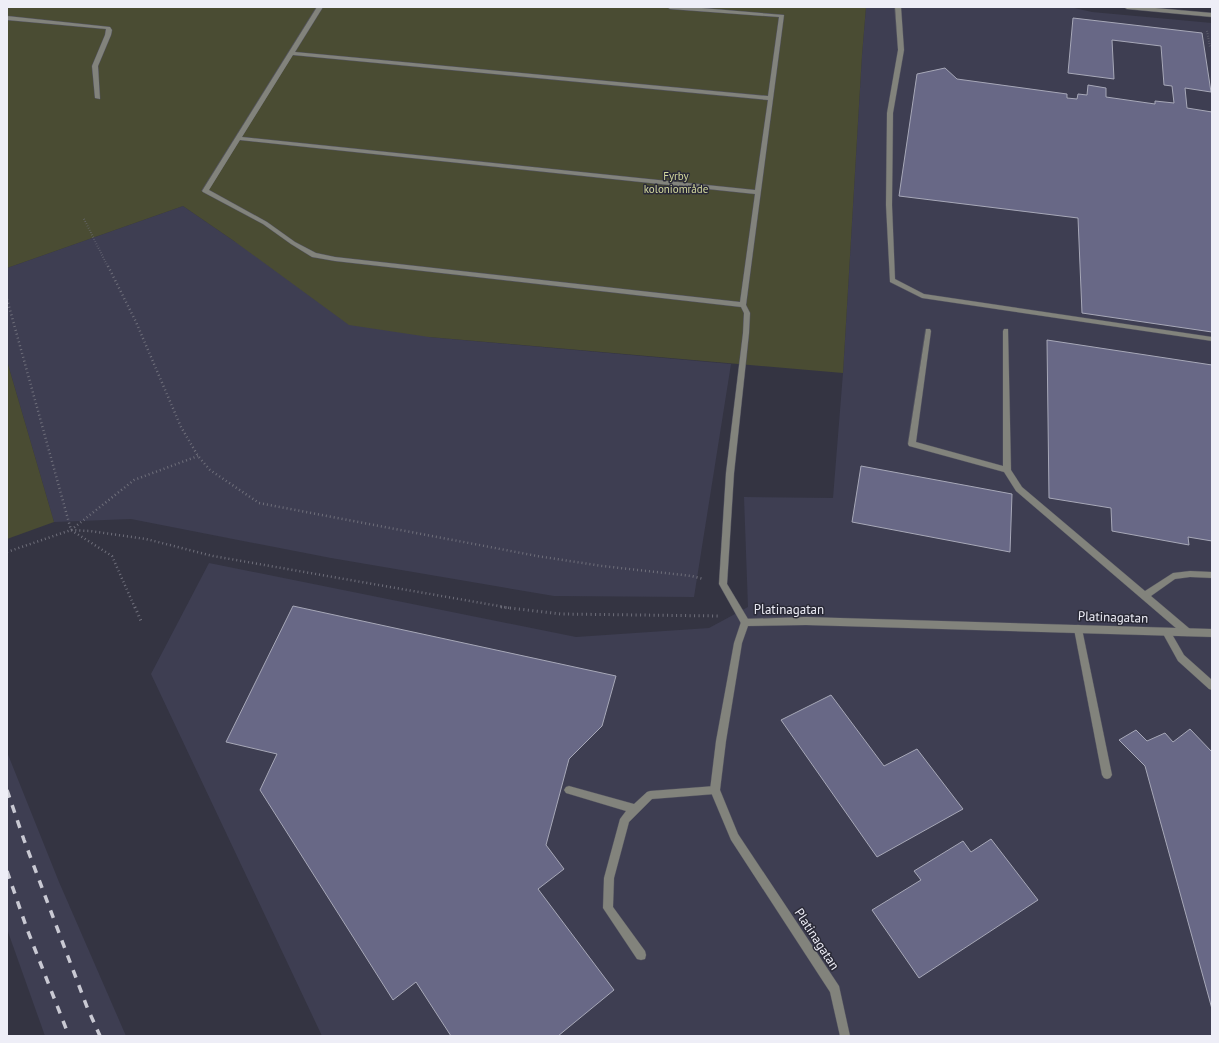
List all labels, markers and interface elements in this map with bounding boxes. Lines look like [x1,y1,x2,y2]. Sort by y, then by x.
park label: Fyrby koloniområde [644,169,709,196]
street label: Platinagatan [754,601,824,618]
street label: Platinagatan [1078,607,1148,627]
street label: Platinagatan [791,905,843,973]

